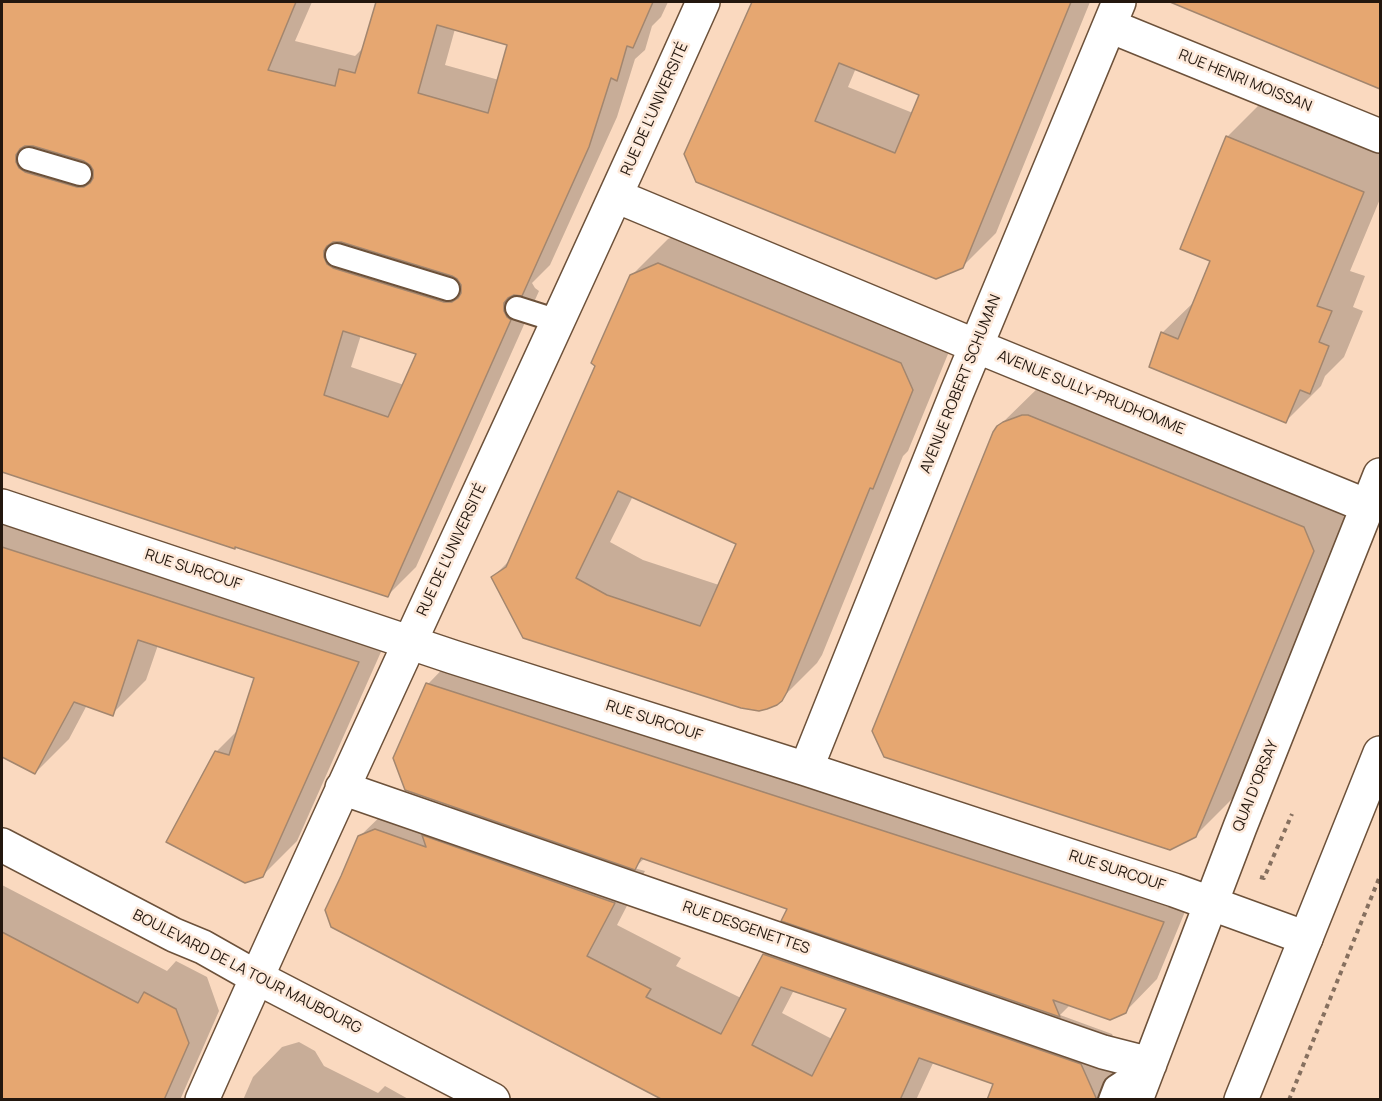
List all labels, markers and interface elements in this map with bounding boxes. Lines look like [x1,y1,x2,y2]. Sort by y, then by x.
street label: RUE DE L'UNIVERSITÉ [618,40,692,178]
street label: RUE HENRI MOISSAN [1176,46,1314,116]
street label: AVENUE ROBERT SCHUMAN [917,292,1005,476]
street label: AVENUE SULLY-PRUDHOMME [995,347,1187,439]
street label: RUE DE L'UNIVERSITÉ [413,481,491,619]
street label: RUE SURCOUF [143,546,243,594]
street label: RUE SURCOUF [604,697,704,745]
street label: QUAI D'ORSAY [1230,738,1282,834]
street label: RUE SURCOUF [1067,847,1167,895]
street label: RUE DESGENETTES [680,898,812,958]
street label: BOULEVARD DE LA TOUR MAUBOURG [130,906,364,1038]

